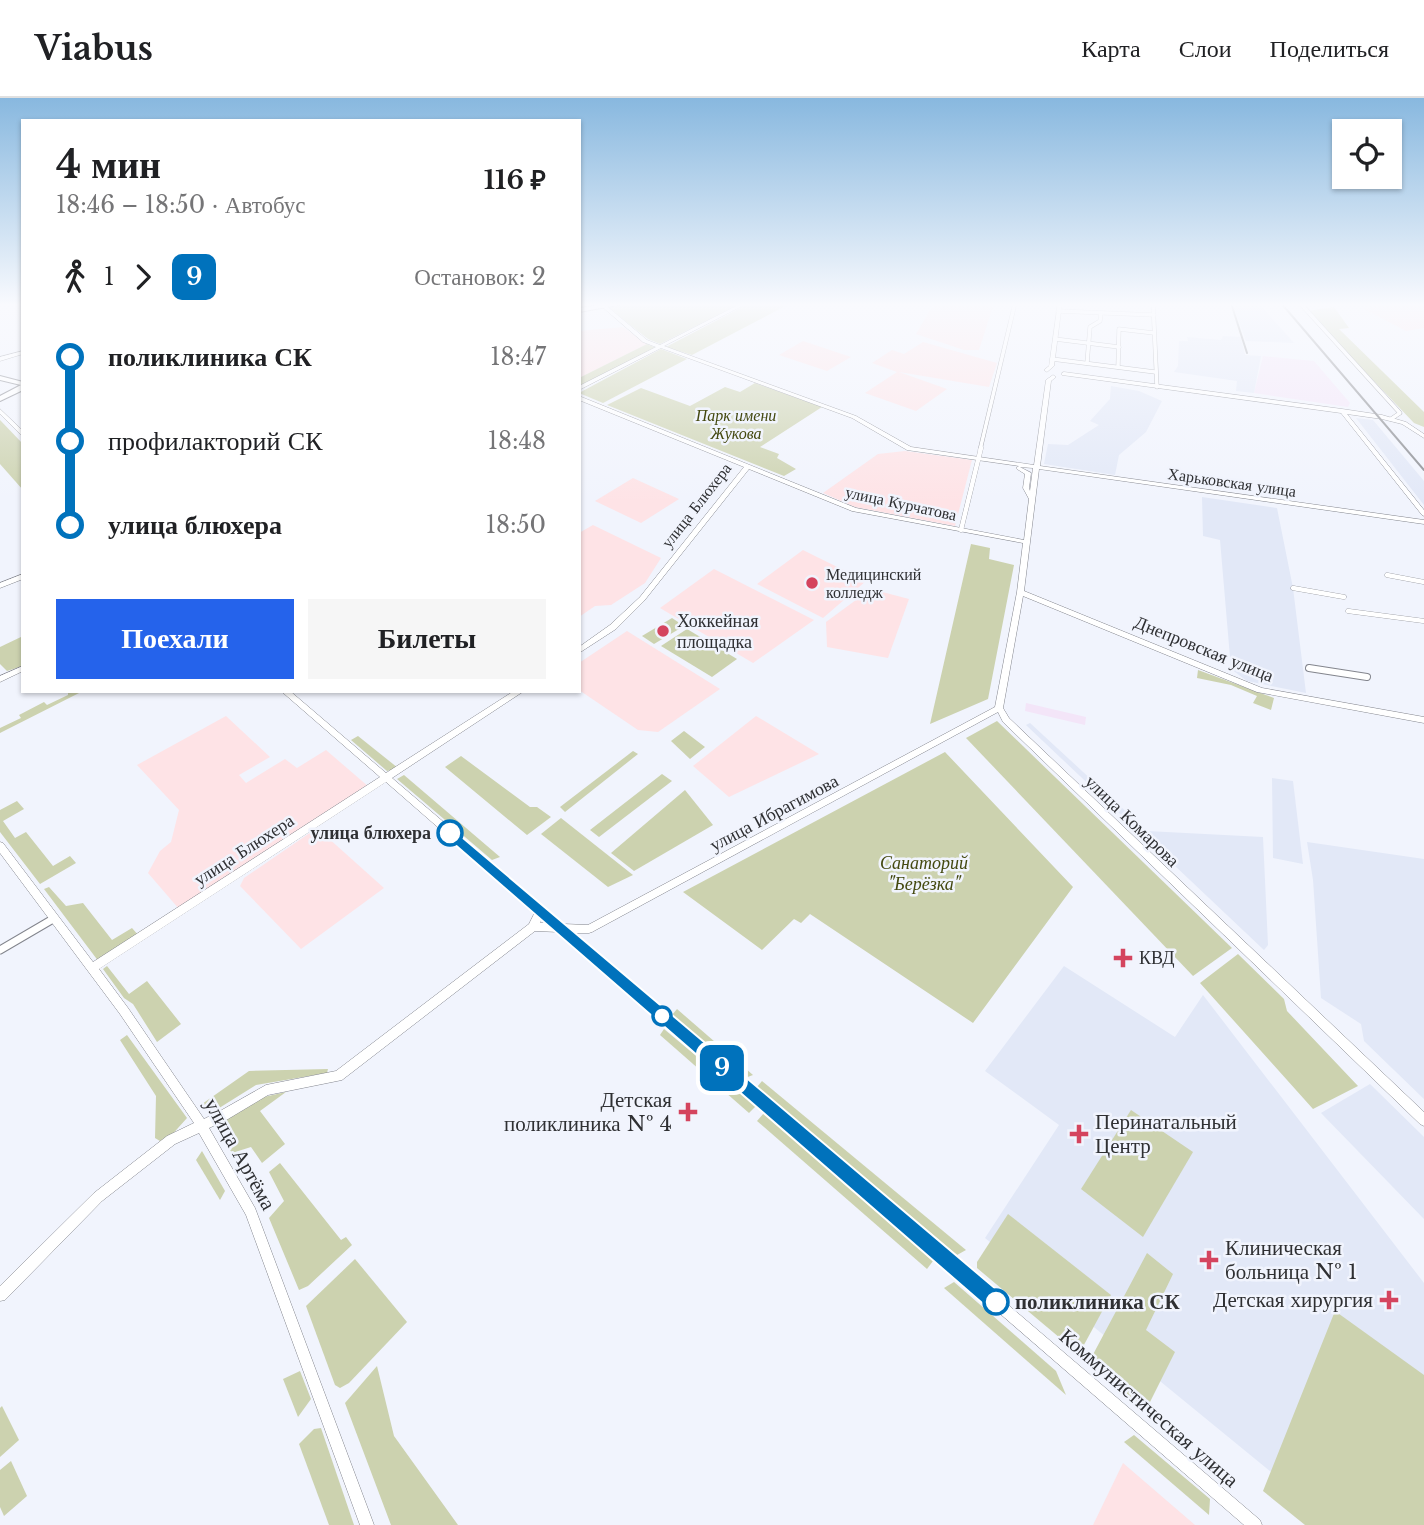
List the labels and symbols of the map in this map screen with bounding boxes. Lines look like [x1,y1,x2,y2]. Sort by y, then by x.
park label: Парк имени Жукова [695,405,776,443]
street label: улица Блюхера [657,459,735,551]
street label: Харьковская улица [1166,463,1298,501]
street label: улица Курчатова [844,481,958,525]
place label: Медицинский колледж [826,564,922,602]
marker: Медицинский колледж [804,575,820,591]
place label: Хоккейная площадка [677,610,758,653]
street label: Днепровская улица [1131,611,1277,687]
marker: Хоккейная площадка [655,623,671,639]
street label: улица Ибрагимова [706,770,842,856]
street label: улица Комарова [1080,770,1184,872]
street label: улица Блюхера [190,809,298,891]
marker: улица блюхера [437,820,463,846]
place label: улица блюхера [311,822,431,844]
park label: Санаторий "Берёзка" [880,852,968,895]
place label: КВД [1139,947,1175,969]
marker: КВД [1113,948,1133,968]
unlabelled marker [652,1006,672,1026]
line badge: 9 [699,1045,745,1091]
place label: Детская поликлиника № 4 [504,1087,672,1137]
street label: улица Артёма [199,1093,282,1215]
marker: Детская поликлиника № 4 [678,1102,698,1122]
place label: Перинатальный Центр [1095,1109,1237,1159]
marker: Перинатальный Центр [1069,1124,1089,1144]
place label: Клиническая больница № 1 [1225,1235,1357,1285]
marker: Клиническая больница № 1 [1199,1250,1219,1270]
place label: Детская хирургия [1213,1287,1373,1313]
marker: поликлиника СК [983,1289,1009,1315]
place label: поликлиника СК [1015,1289,1180,1315]
marker: Детская хирургия [1379,1290,1399,1310]
street label: Коммунистическая улица [1054,1323,1244,1493]

